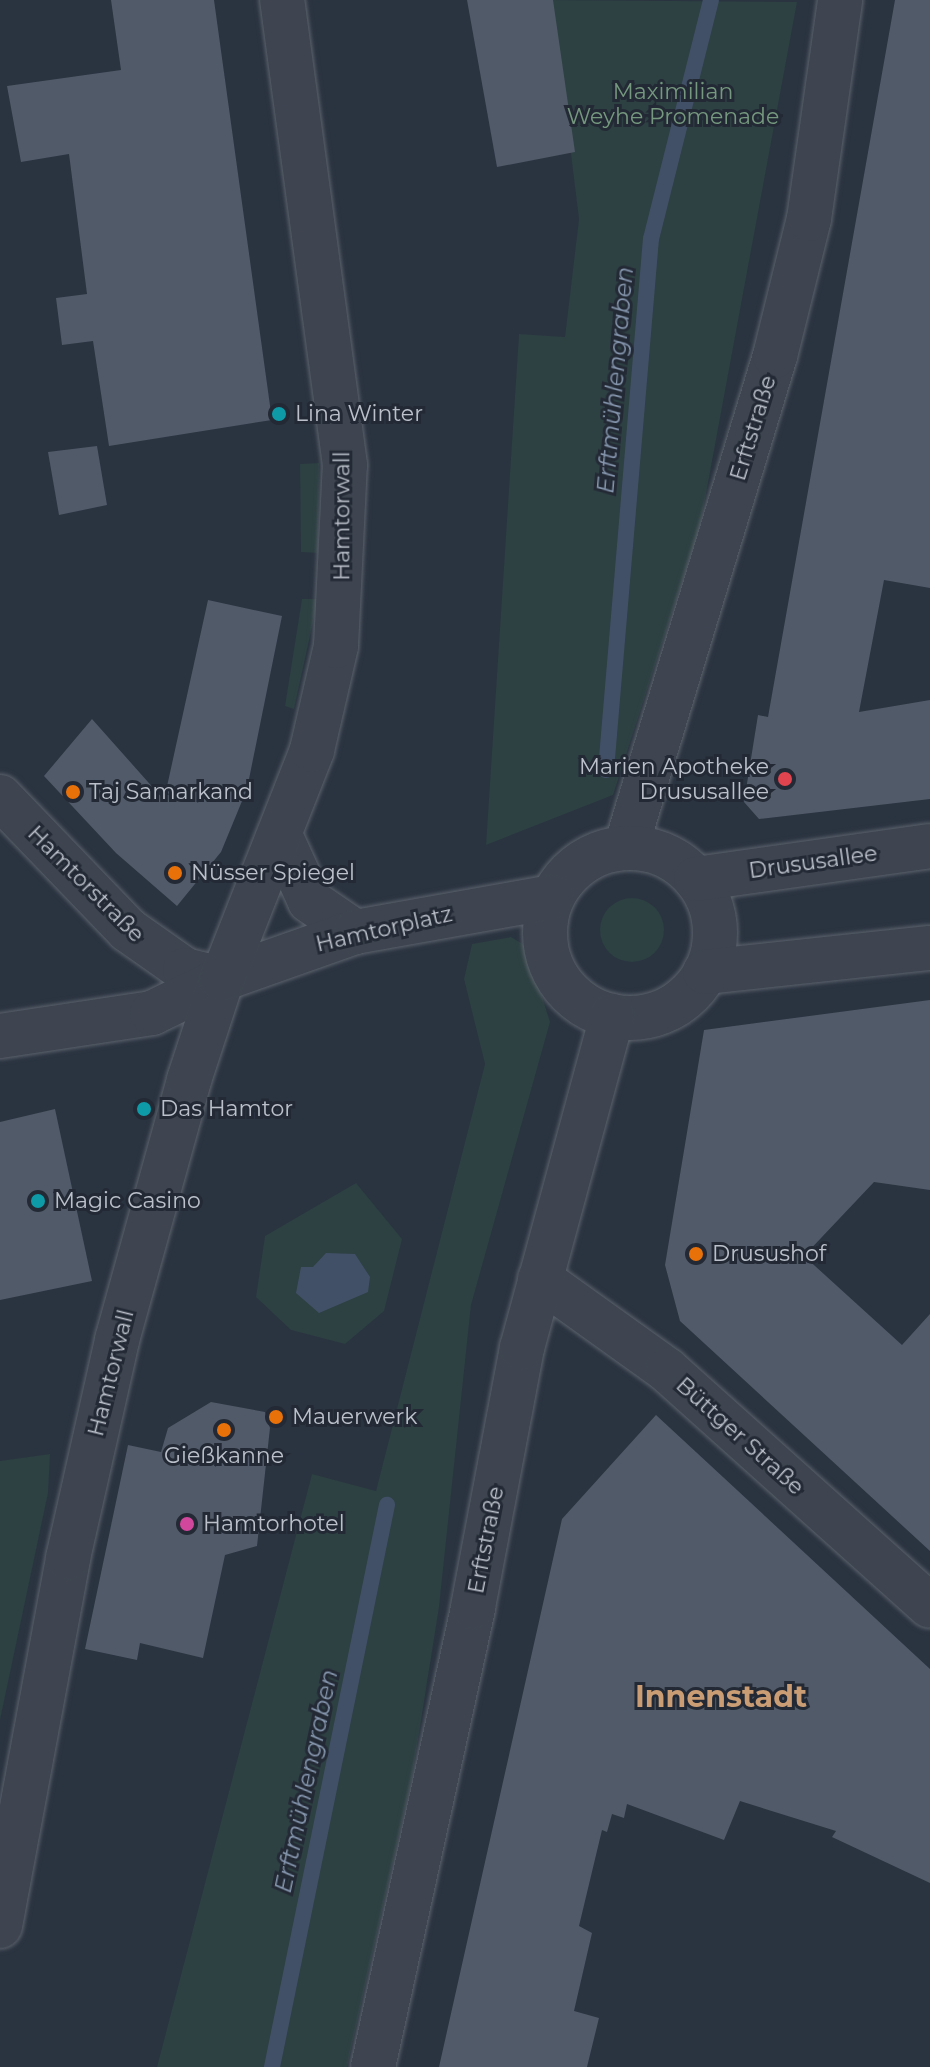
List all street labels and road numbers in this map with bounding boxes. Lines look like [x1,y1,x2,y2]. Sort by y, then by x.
street label: Erftstraße [725,372,781,484]
street label: Hamtorwall [329,451,355,581]
street label: Hamtorstraße [22,820,150,948]
street label: Drususallee [747,840,879,884]
street label: Hamtorplatz [313,900,455,958]
street label: Hamtorwall [83,1307,139,1439]
street label: Büttger Straße [671,1372,809,1500]
street label: Erftstraße [463,1484,509,1596]

